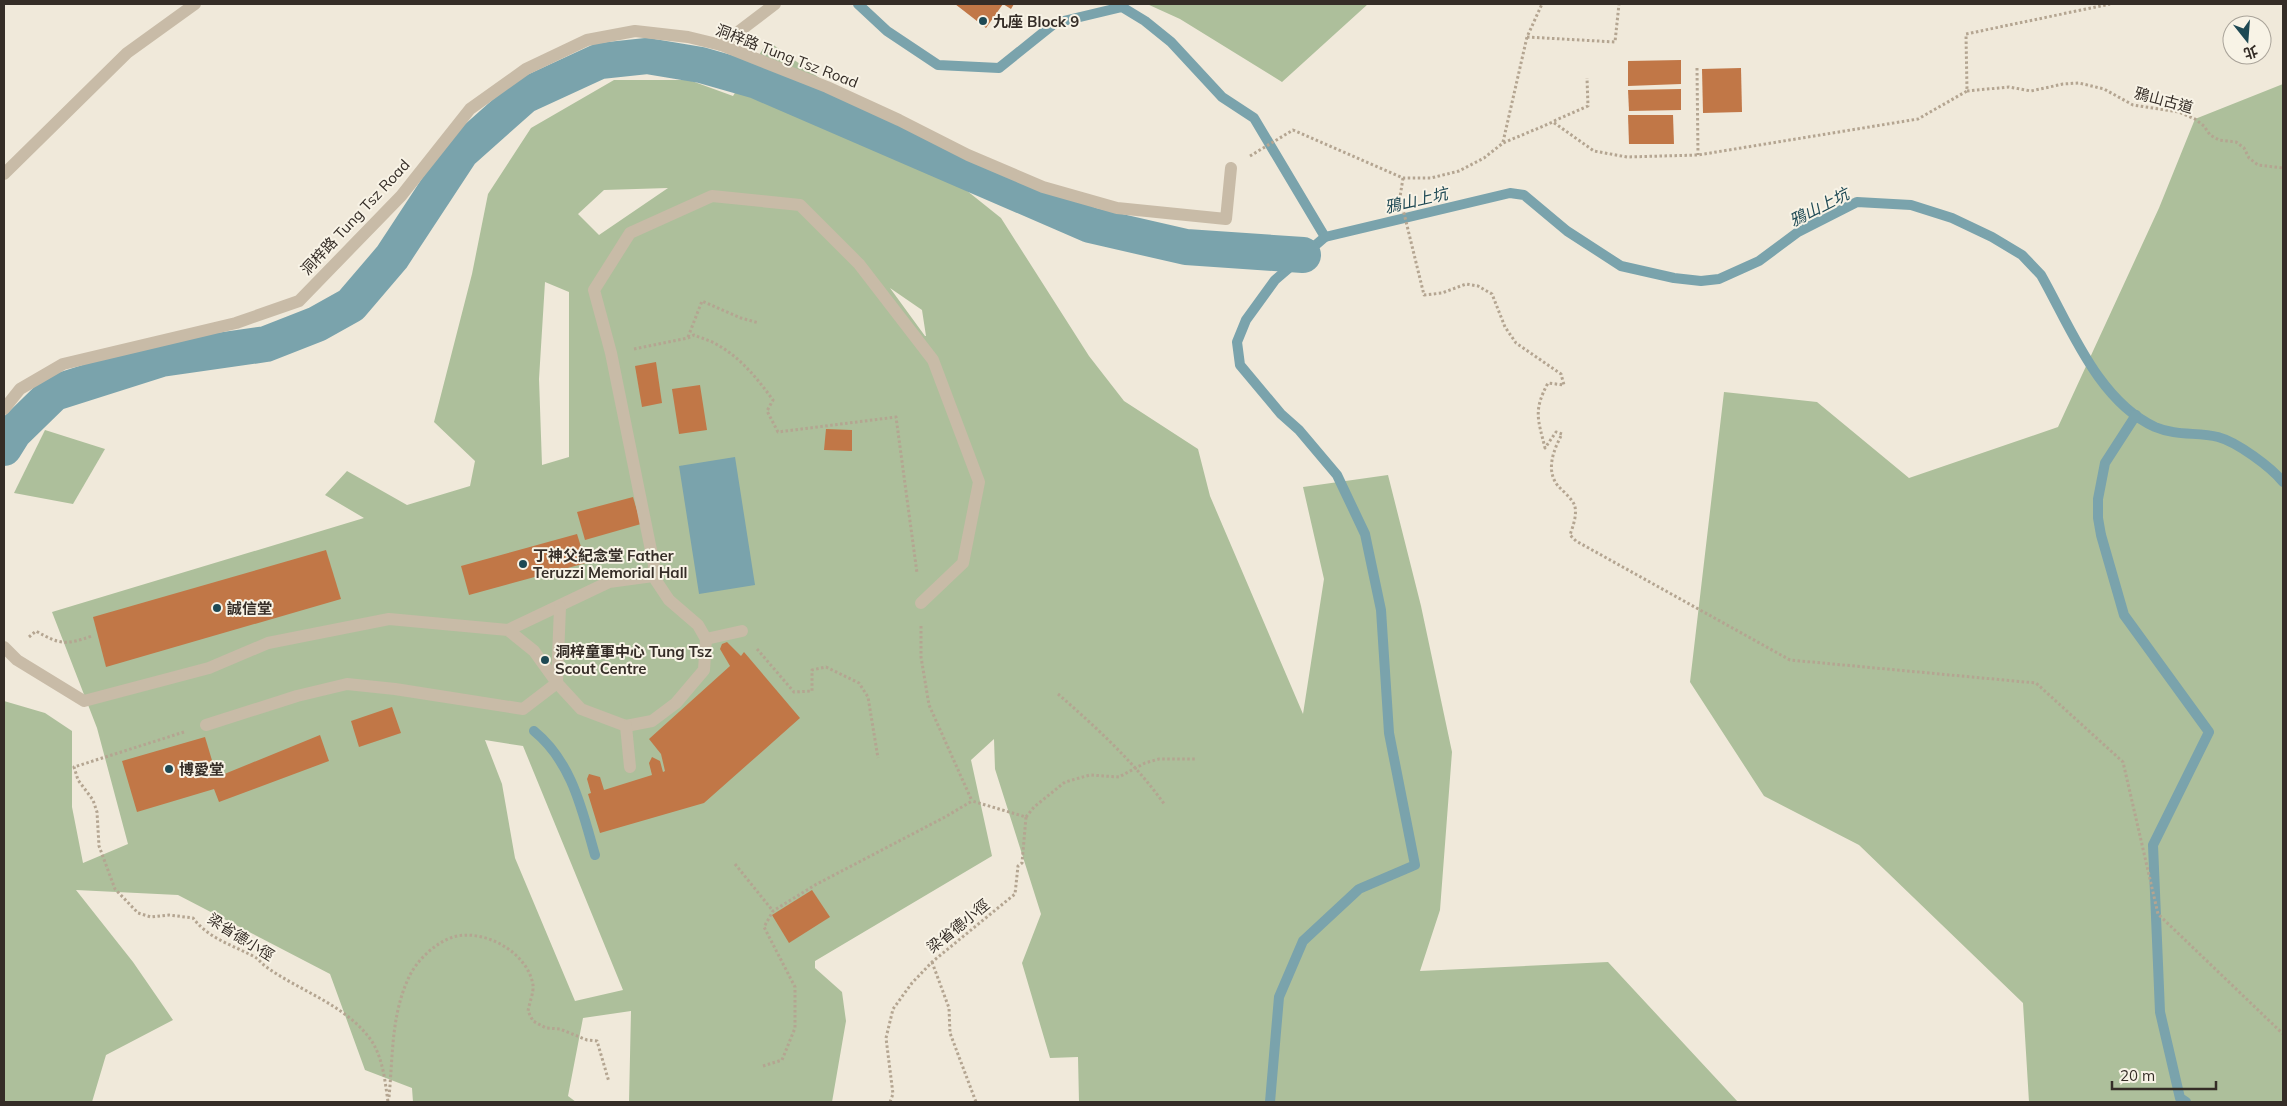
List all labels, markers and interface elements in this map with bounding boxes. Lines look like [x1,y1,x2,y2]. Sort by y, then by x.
place label: 九座 Block 9 [993,12,1079,31]
marker: 九座 Block 9 [977,15,989,27]
north arrow [2222,15,2272,65]
street label: 洞梓路 Tung Tsz Road [713,20,861,92]
text: 北 [2241,42,2260,63]
street label: 鴉山古道 [2133,83,2195,117]
street label: 洞梓路 Tung Tsz Road [297,155,413,279]
water label: 鴉山上坑 [1383,183,1451,217]
water label: 鴉山上坑 [1786,183,1854,230]
place label: 丁神父紀念堂 Father Teruzzi Memorial Hall [533,546,688,582]
marker: 丁神父紀念堂 Father Teruzzi Memorial Hall [517,558,529,570]
place label: 誠信堂 [227,599,272,618]
marker: 誠信堂 [211,602,223,614]
place label: 洞梓童軍中心 Tung Tsz Scout Centre [555,642,712,678]
marker: 洞梓童軍中心 Tung Tsz Scout Centre [539,654,551,666]
place label: 博愛堂 [179,760,224,779]
marker: 博愛堂 [163,763,175,775]
street label: 梁省德小徑 [923,895,993,957]
street label: 梁省德小徑 [204,909,278,965]
scale bar [2112,1058,2216,1090]
text: 20 m [2120,1066,2155,1085]

